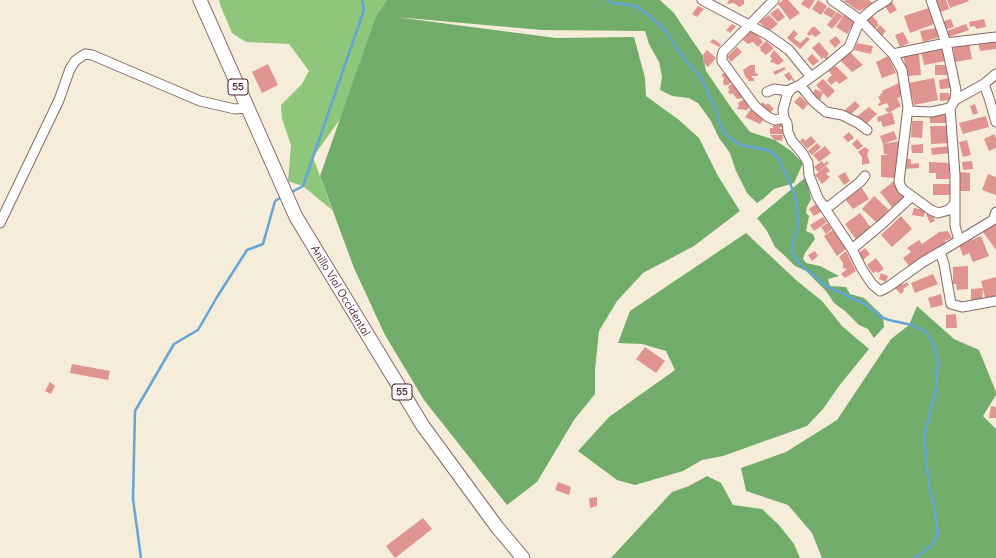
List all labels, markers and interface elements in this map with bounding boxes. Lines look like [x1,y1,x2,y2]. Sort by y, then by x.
road number: 55 [228,79,248,95]
street label: Anillo Vial Occidental [308,243,372,339]
road number: 55 [392,384,412,400]

